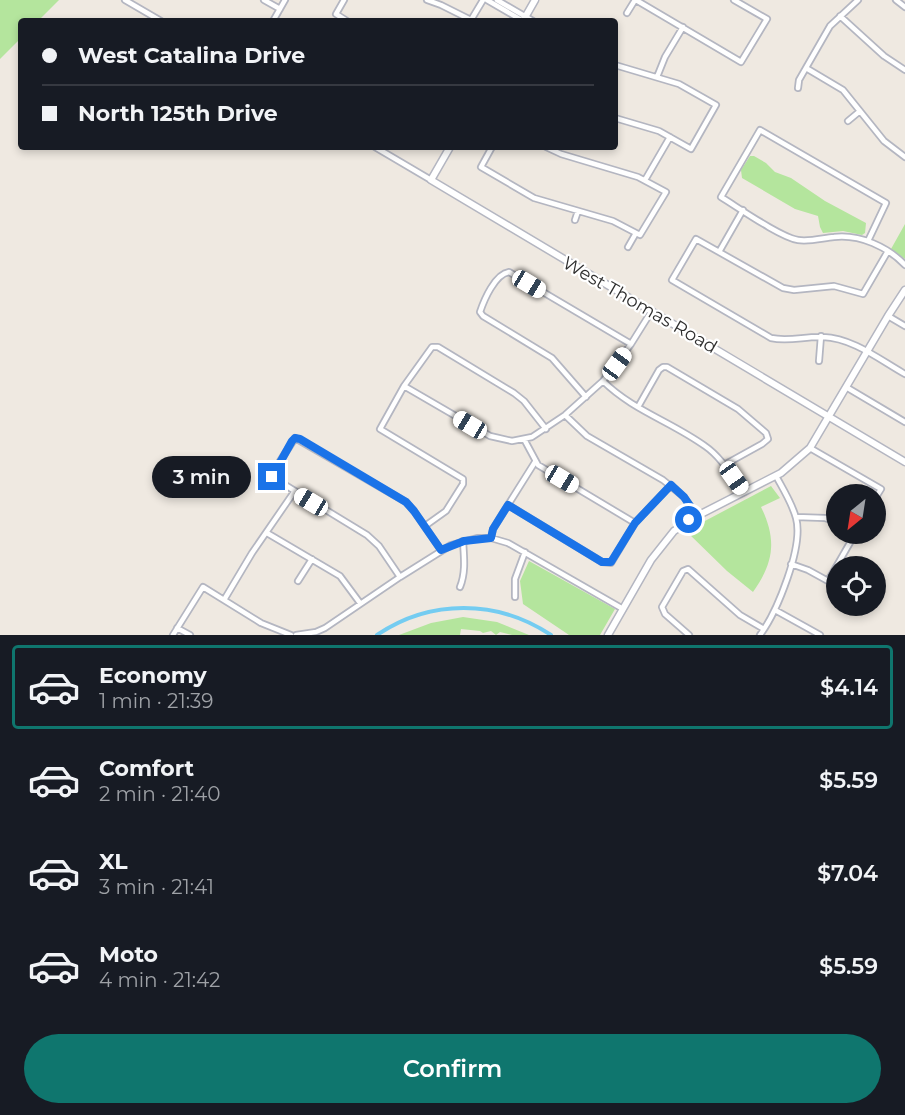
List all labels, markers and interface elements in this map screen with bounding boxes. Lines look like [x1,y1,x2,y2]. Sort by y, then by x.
text: West Catalina Drive [78,42,305,69]
text: North 125th Drive [78,100,278,127]
street label: West Thomas Road [559,252,721,358]
car [509,267,549,301]
car [599,344,635,384]
car [450,408,490,442]
callout: 3 min [152,456,251,498]
car [716,458,752,498]
car [542,462,582,496]
route end [258,463,285,490]
text: 3 min [173,465,230,489]
north arrow [826,484,886,544]
map controls [826,484,886,616]
car [291,485,331,519]
route start [675,506,702,533]
button: locate [826,556,886,616]
icon: car [27,660,81,714]
text: Economy [99,662,207,689]
text: $4.14 [820,674,878,701]
text: 1 min · 21:39 [99,689,213,713]
icon: car [27,753,81,807]
text: Comfort [99,755,194,782]
text: $5.59 [819,767,878,794]
text: 2 min · 21:40 [99,782,221,806]
icon: car [27,846,81,900]
text: XL [99,848,128,875]
text: $7.04 [817,860,878,887]
text: 3 min · 21:41 [99,875,214,899]
icon: car [27,939,81,993]
text: Moto [99,941,158,968]
text: $5.59 [819,953,878,980]
text: 4 min · 21:42 [99,968,220,992]
button: Confirm [24,1034,881,1103]

